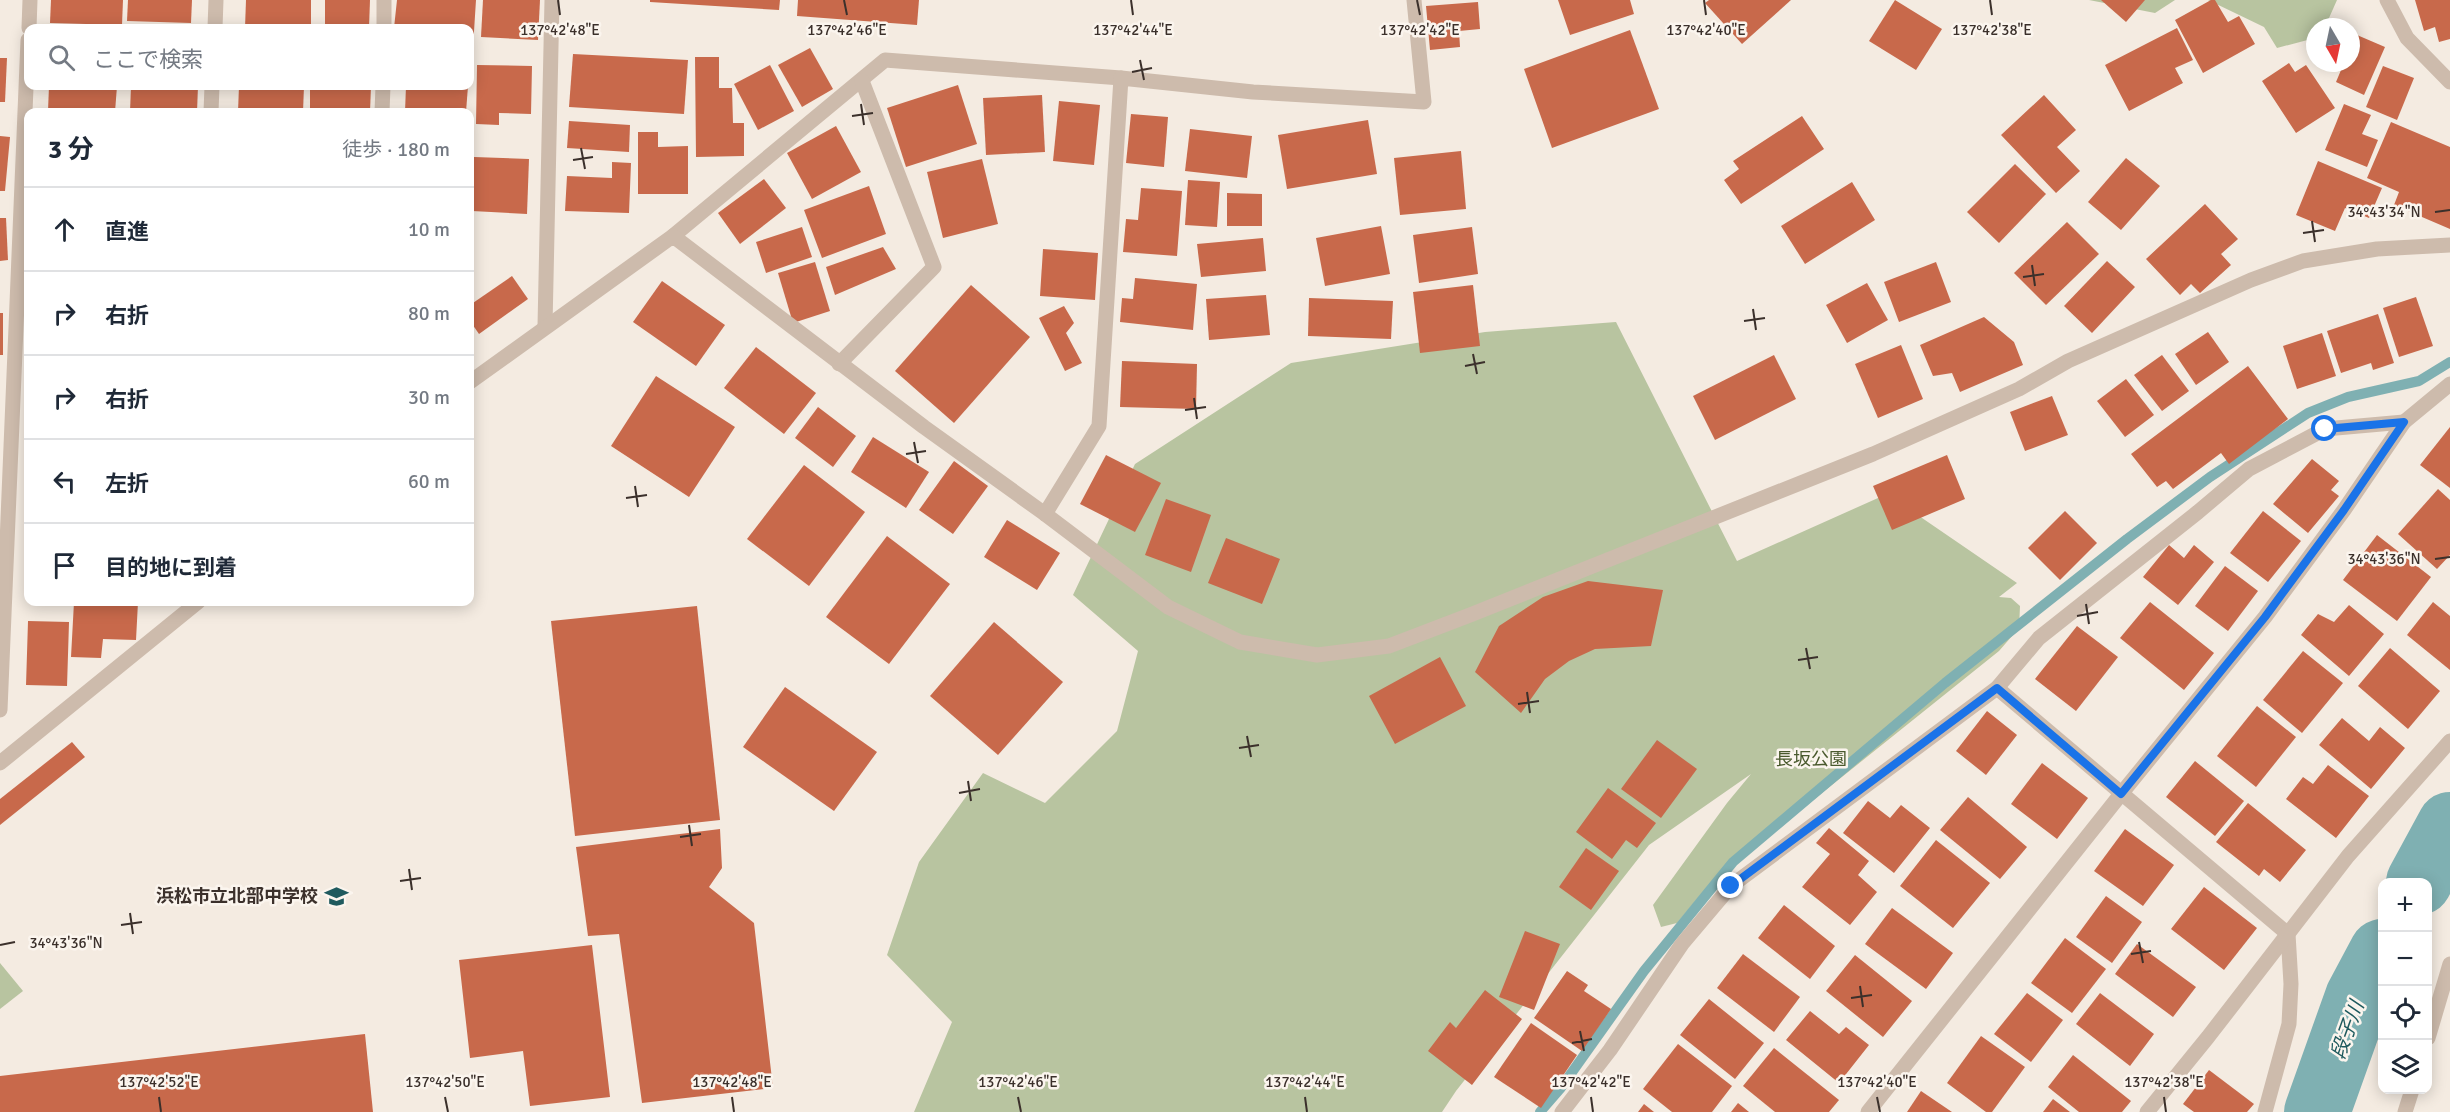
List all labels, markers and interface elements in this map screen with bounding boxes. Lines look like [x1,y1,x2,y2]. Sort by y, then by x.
north arrow [2306,18,2360,72]
text: 137°42'48"E [520,21,600,39]
text: 137°42'46"E [807,21,887,39]
text: 137°42'44"E [1093,21,1173,39]
text: 137°42'42"E [1380,21,1460,39]
text: 137°42'40"E [1666,21,1746,39]
text: 137°42'38"E [1952,21,2032,39]
search box [24,24,474,90]
icon: search [45,41,78,74]
text: ここで検索 [93,46,203,73]
text: 3 分 [48,134,94,166]
text: 徒歩 · 180 m [342,137,450,162]
text: 34°43'34"N [2347,203,2421,221]
icon: ahead [48,213,81,246]
text: 10 m [408,217,450,242]
text: 直進 [105,218,149,245]
icon: right [48,297,81,330]
text: 80 m [408,301,450,326]
text: 右折 [105,302,149,329]
icon: right [48,381,81,414]
text: 30 m [408,385,450,410]
text: 右折 [105,386,149,413]
route start [2311,415,2337,441]
icon: left [48,465,81,498]
text: 60 m [408,469,450,494]
text: 左折 [105,470,149,497]
icon: arrive [48,549,81,582]
text: 34°43'36"N [2347,550,2421,568]
text: 目的地に到着 [105,554,237,581]
park label: 長坂公園 [1775,748,1847,770]
route end [1717,872,1743,898]
map controls [2378,878,2432,1094]
button: + [2378,878,2432,932]
school or university icon: 浜松市立北部中学校 [323,883,349,909]
place label: 浜松市立北部中学校 [156,885,318,907]
button: − [2378,932,2432,986]
text: 34°43'36"N [29,934,103,952]
button: locate [2378,986,2432,1040]
water label: 段子川 [2325,996,2370,1063]
button: layers [2378,1040,2432,1094]
text: 137°42'52"E [119,1073,199,1091]
text: 137°42'50"E [405,1073,485,1091]
text: 137°42'48"E [692,1073,772,1091]
text: 137°42'46"E [978,1073,1058,1091]
text: 137°42'44"E [1265,1073,1345,1091]
text: 137°42'42"E [1551,1073,1631,1091]
text: 137°42'40"E [1837,1073,1917,1091]
text: 137°42'38"E [2124,1073,2204,1091]

